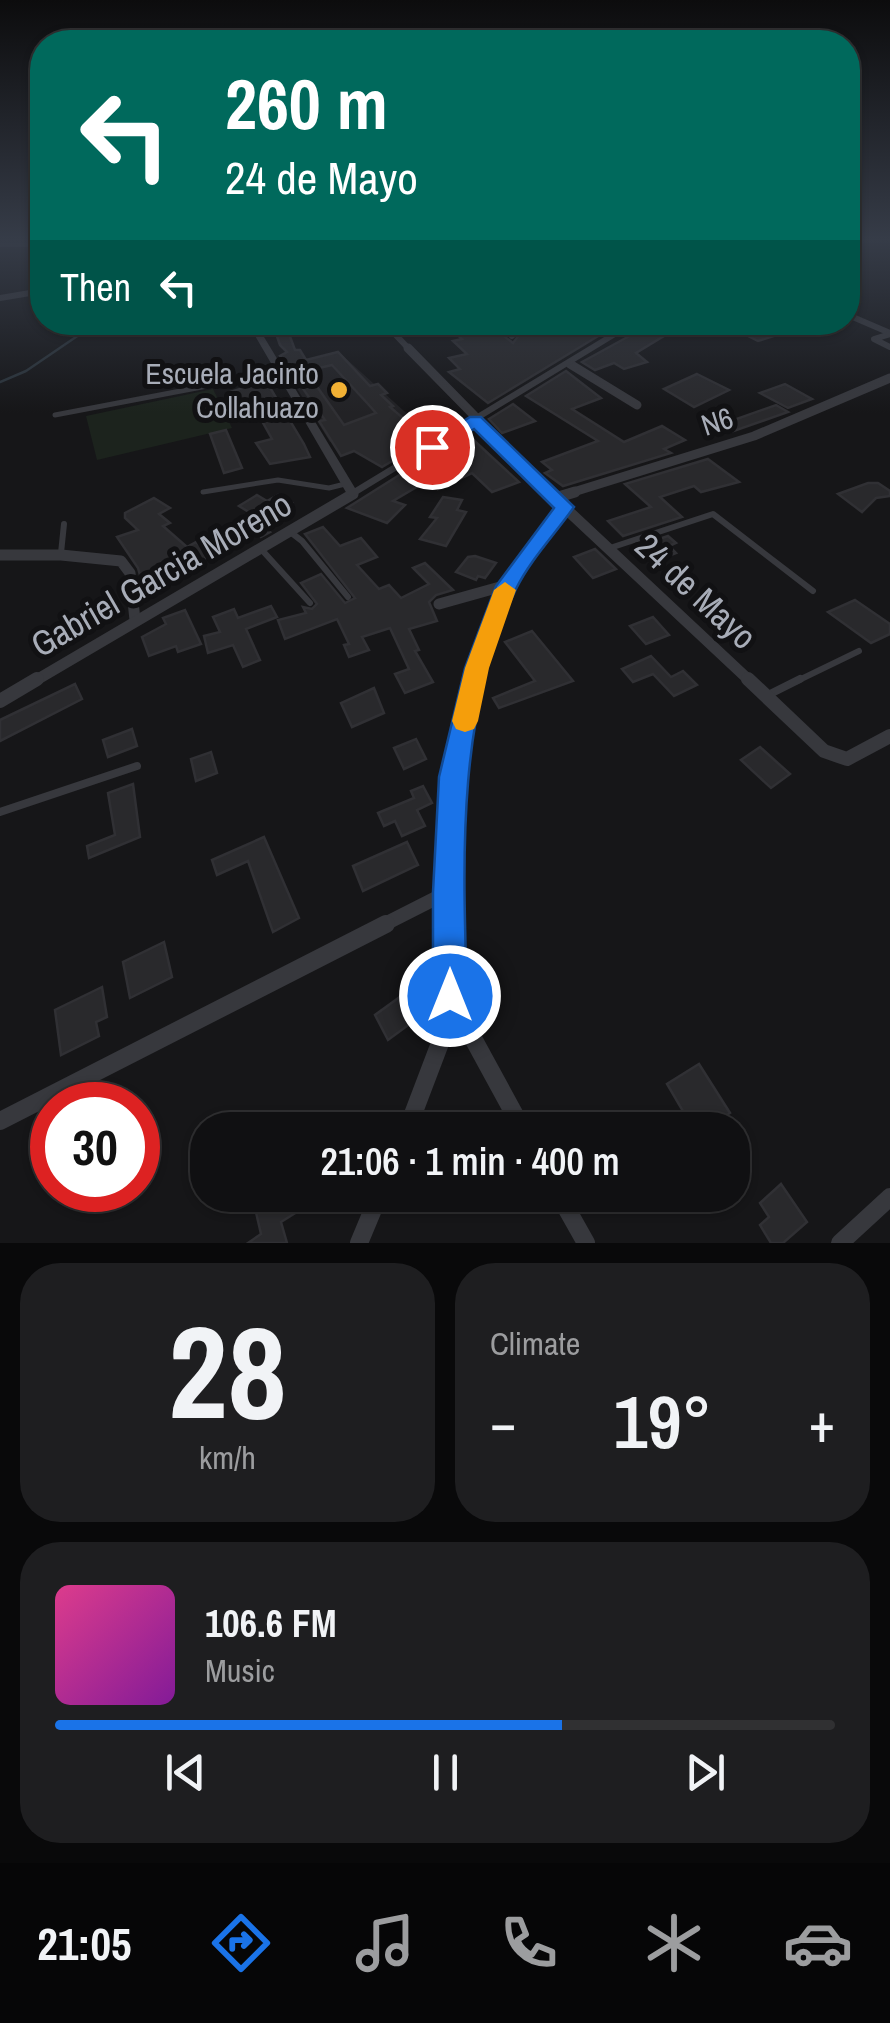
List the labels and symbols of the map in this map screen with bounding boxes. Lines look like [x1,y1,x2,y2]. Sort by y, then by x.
place label: Escuela Jacinto Collahuazo [145,353,319,427]
marker: Escuela Jacinto Collahuazo [328,379,350,401]
street label: N6 [696,397,738,445]
pin [390,405,475,490]
street label: Gabriel Garcia Moreno [22,480,300,668]
street label: 24 de Mayo [625,523,767,659]
position arrow [398,944,502,1048]
speed limit sign: 30 [30,1082,160,1212]

